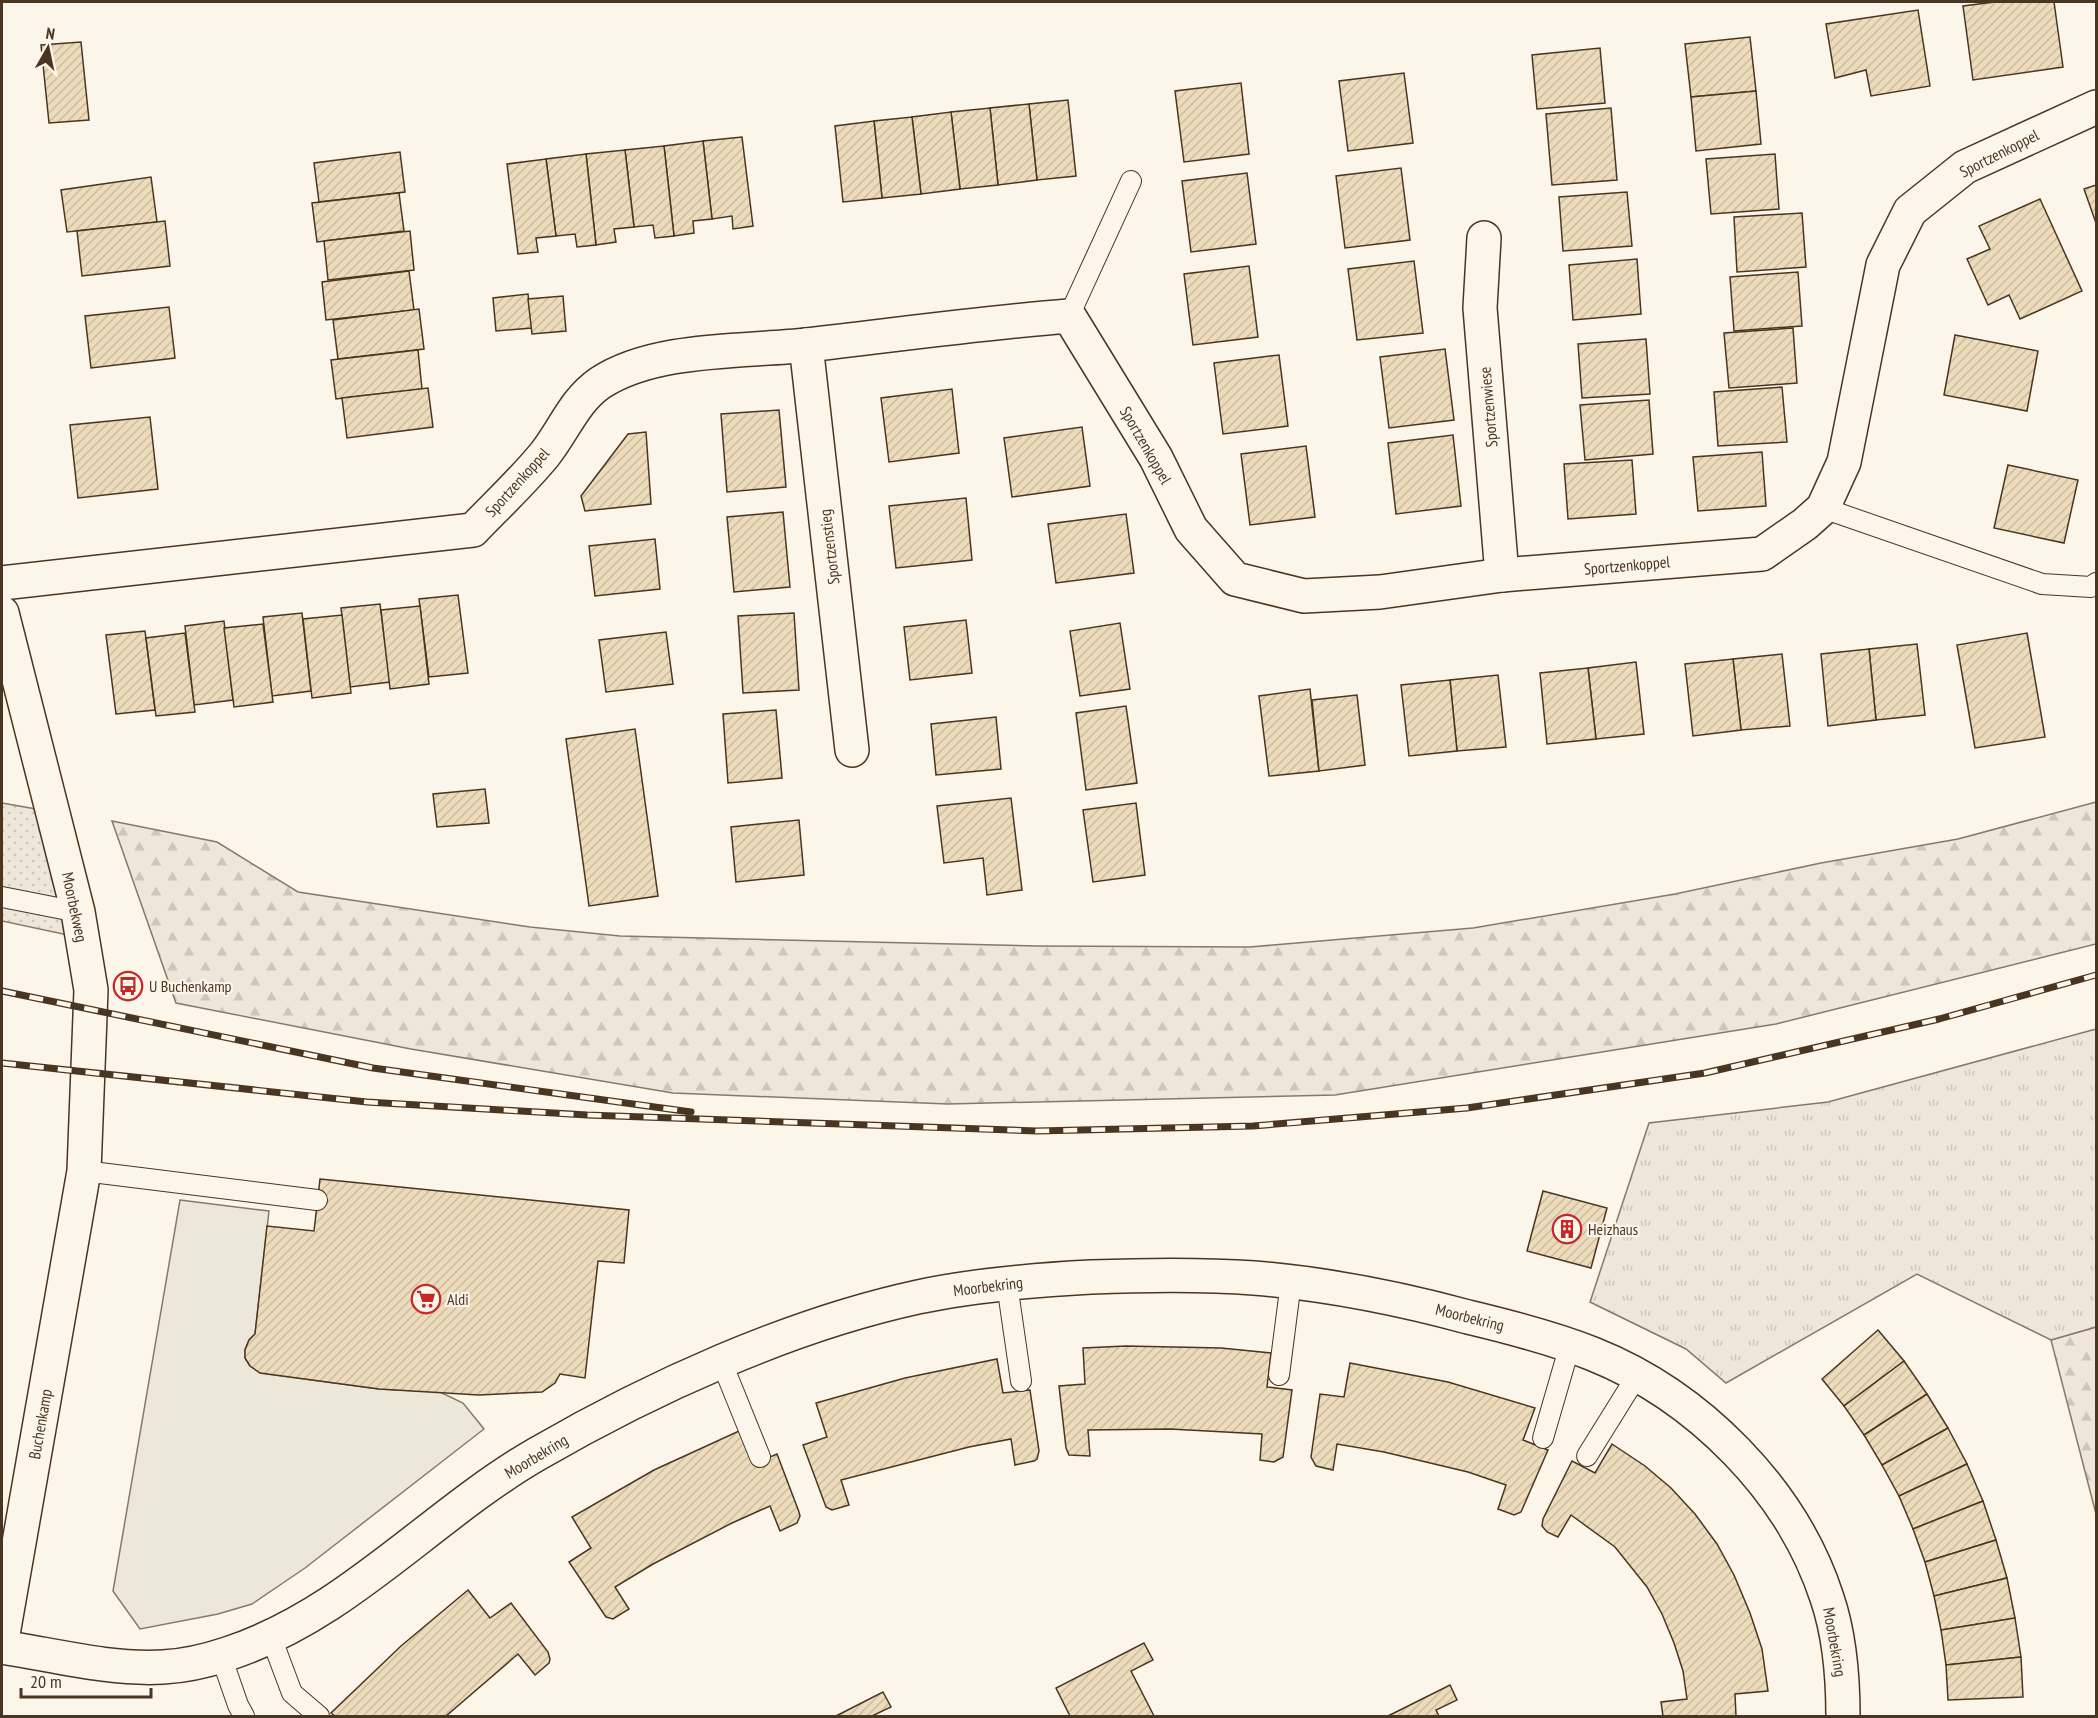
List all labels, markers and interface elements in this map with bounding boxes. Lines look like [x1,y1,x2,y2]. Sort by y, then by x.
north arrow [18,18,78,78]
text: N [45,23,56,44]
street label: Sportzenkoppel [1956,124,2042,182]
street label: Sportzenwiese [1475,366,1501,448]
street label: Sportzenkoppel [1116,403,1176,488]
street label: Sportzenkoppel [481,443,553,521]
street label: Sportzenstieg [814,508,844,586]
street label: Sportzenkoppel [1583,551,1671,579]
street label: Moorbekweg [58,870,92,944]
bus stop icon: U Buchenkamp [112,970,144,1002]
place label: U Buchenkamp [149,976,232,996]
building icon: Heizhaus [1551,1213,1583,1245]
place label: Heizhaus [1588,1219,1638,1239]
street label: Moorbekring [952,1272,1024,1300]
supermarket icon: Aldi [410,1283,442,1315]
place label: Aldi [447,1289,469,1309]
street label: Moorbekring [1434,1299,1506,1335]
street label: Buchenkamp [24,1387,56,1461]
street label: Moorbekring [501,1429,571,1483]
street label: Moorbekring [1819,1606,1851,1678]
scale bar [21,1661,152,1699]
text: 20 m [30,1670,62,1693]

